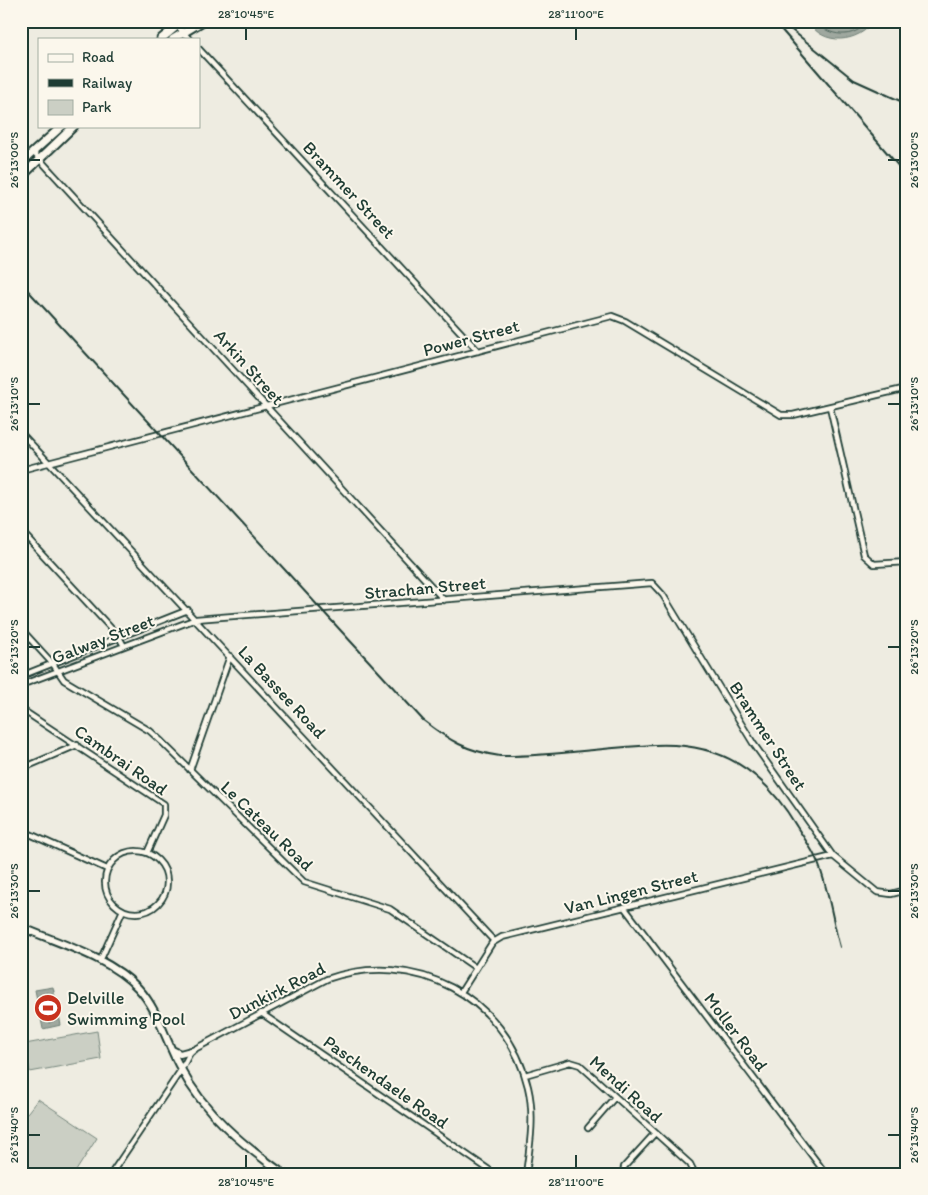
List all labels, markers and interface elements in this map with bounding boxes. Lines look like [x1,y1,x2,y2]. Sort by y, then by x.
text: 28°10'45"E [218,7,274,21]
text: 28°11'00"E [548,7,604,21]
legend [38,38,200,128]
text: Road [82,48,115,66]
text: Railway [82,74,132,92]
text: Park [82,98,112,116]
text: 26°13'00"S [7,132,21,188]
text: 26°13'00"S [907,132,921,188]
street label: Brammer Street [298,137,400,244]
street label: Power Street [421,315,522,361]
street label: Arkin Street [209,325,289,410]
text: 26°13'10"S [7,376,21,431]
text: 26°13'10"S [907,376,921,431]
street label: Strachan Street [363,572,487,604]
street label: Galway Street [49,609,158,669]
text: 26°13'20"S [7,619,21,675]
text: 26°13'20"S [907,619,921,675]
street label: La Bassee Road [233,641,331,743]
street label: Brammer Street [725,677,812,795]
street label: Cambrai Road [70,720,172,800]
street label: Le Cateau Road [216,776,318,876]
text: 26°13'30"S [7,863,21,919]
text: 26°13'30"S [907,863,921,919]
street label: Van Lingen Street [562,865,700,919]
street label: Dunkirk Road [225,957,329,1025]
place label: Delville Swimming Pool [67,987,185,1030]
street label: Moller Road [699,988,773,1076]
sports icon: Delville Swimming Pool [33,993,63,1023]
street label: Paschendaele Road [319,1030,453,1134]
street label: Mendi Road [585,1050,667,1128]
text: 26°13'40"S [7,1107,21,1163]
text: 26°13'40"S [907,1107,921,1163]
text: 28°10'45"E [218,1175,274,1189]
text: 28°11'00"E [548,1175,604,1189]

